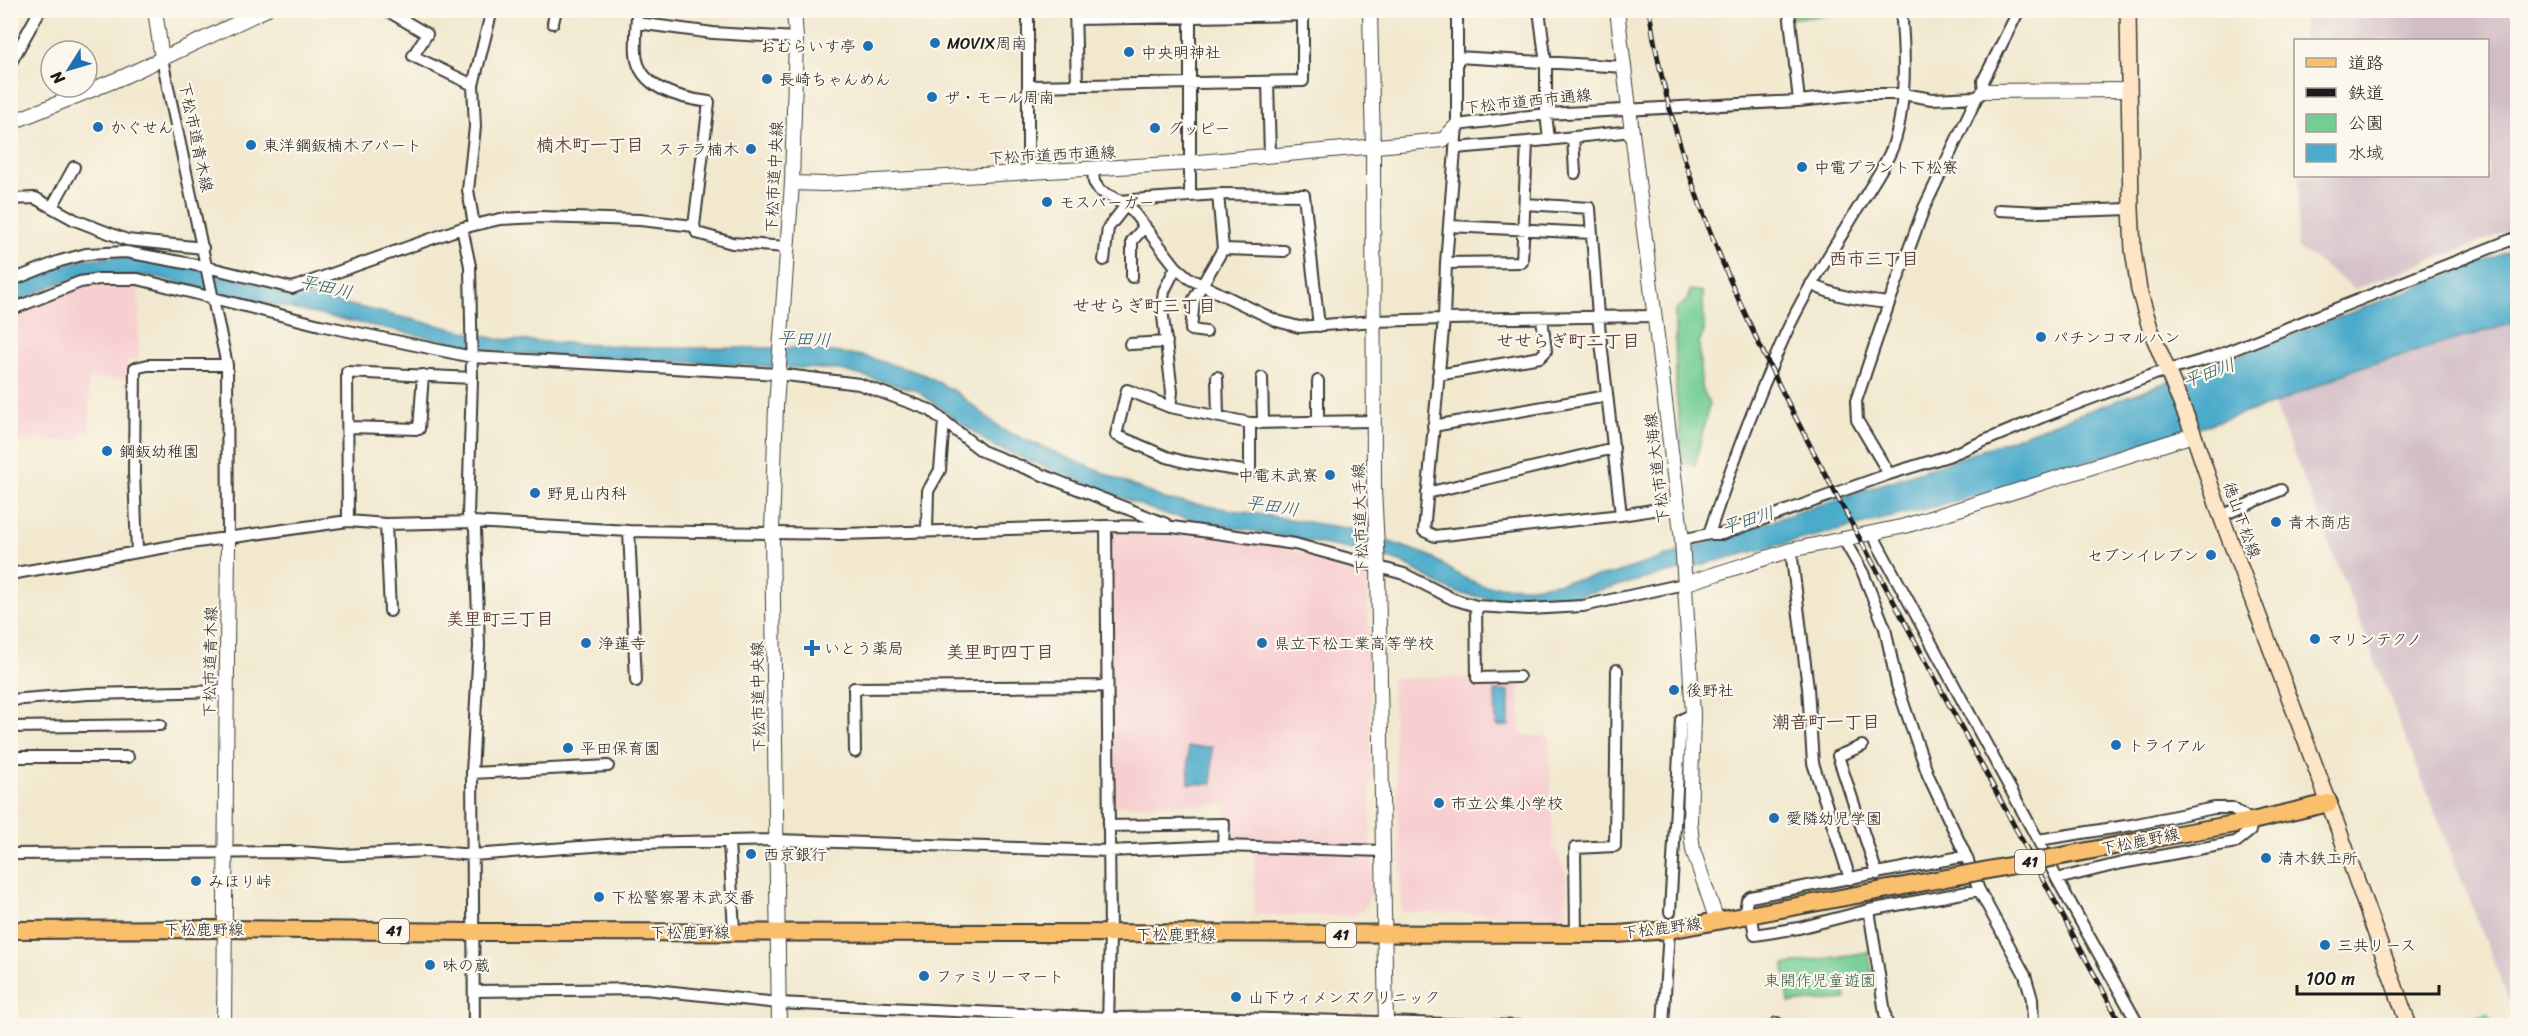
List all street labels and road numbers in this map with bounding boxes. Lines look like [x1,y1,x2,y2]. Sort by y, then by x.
street label: 下松市道青木線 [170,79,222,195]
street label: 下松市道西市通線 [1463,80,1593,122]
street label: 下松市道中央線 [757,120,791,234]
street label: 下松市道西市通線 [987,137,1117,173]
street label: 下松市道大海線 [1636,411,1678,525]
street label: 下松市道大手線 [1344,463,1376,575]
street label: 徳山下松線 [2215,477,2269,563]
street label: 下松市道青木線 [195,606,225,718]
street label: 下松市道中央線 [743,641,773,753]
street label: 下松鹿野線 [2098,819,2182,863]
road number: 41 [2015,850,2045,874]
street label: 下松鹿野線 [1621,909,1703,947]
street label: 下松鹿野線 [164,915,244,944]
street label: 下松鹿野線 [650,918,730,947]
road number: 41 [379,919,409,943]
street label: 下松鹿野線 [1136,920,1216,949]
road number: 41 [1326,923,1356,947]

